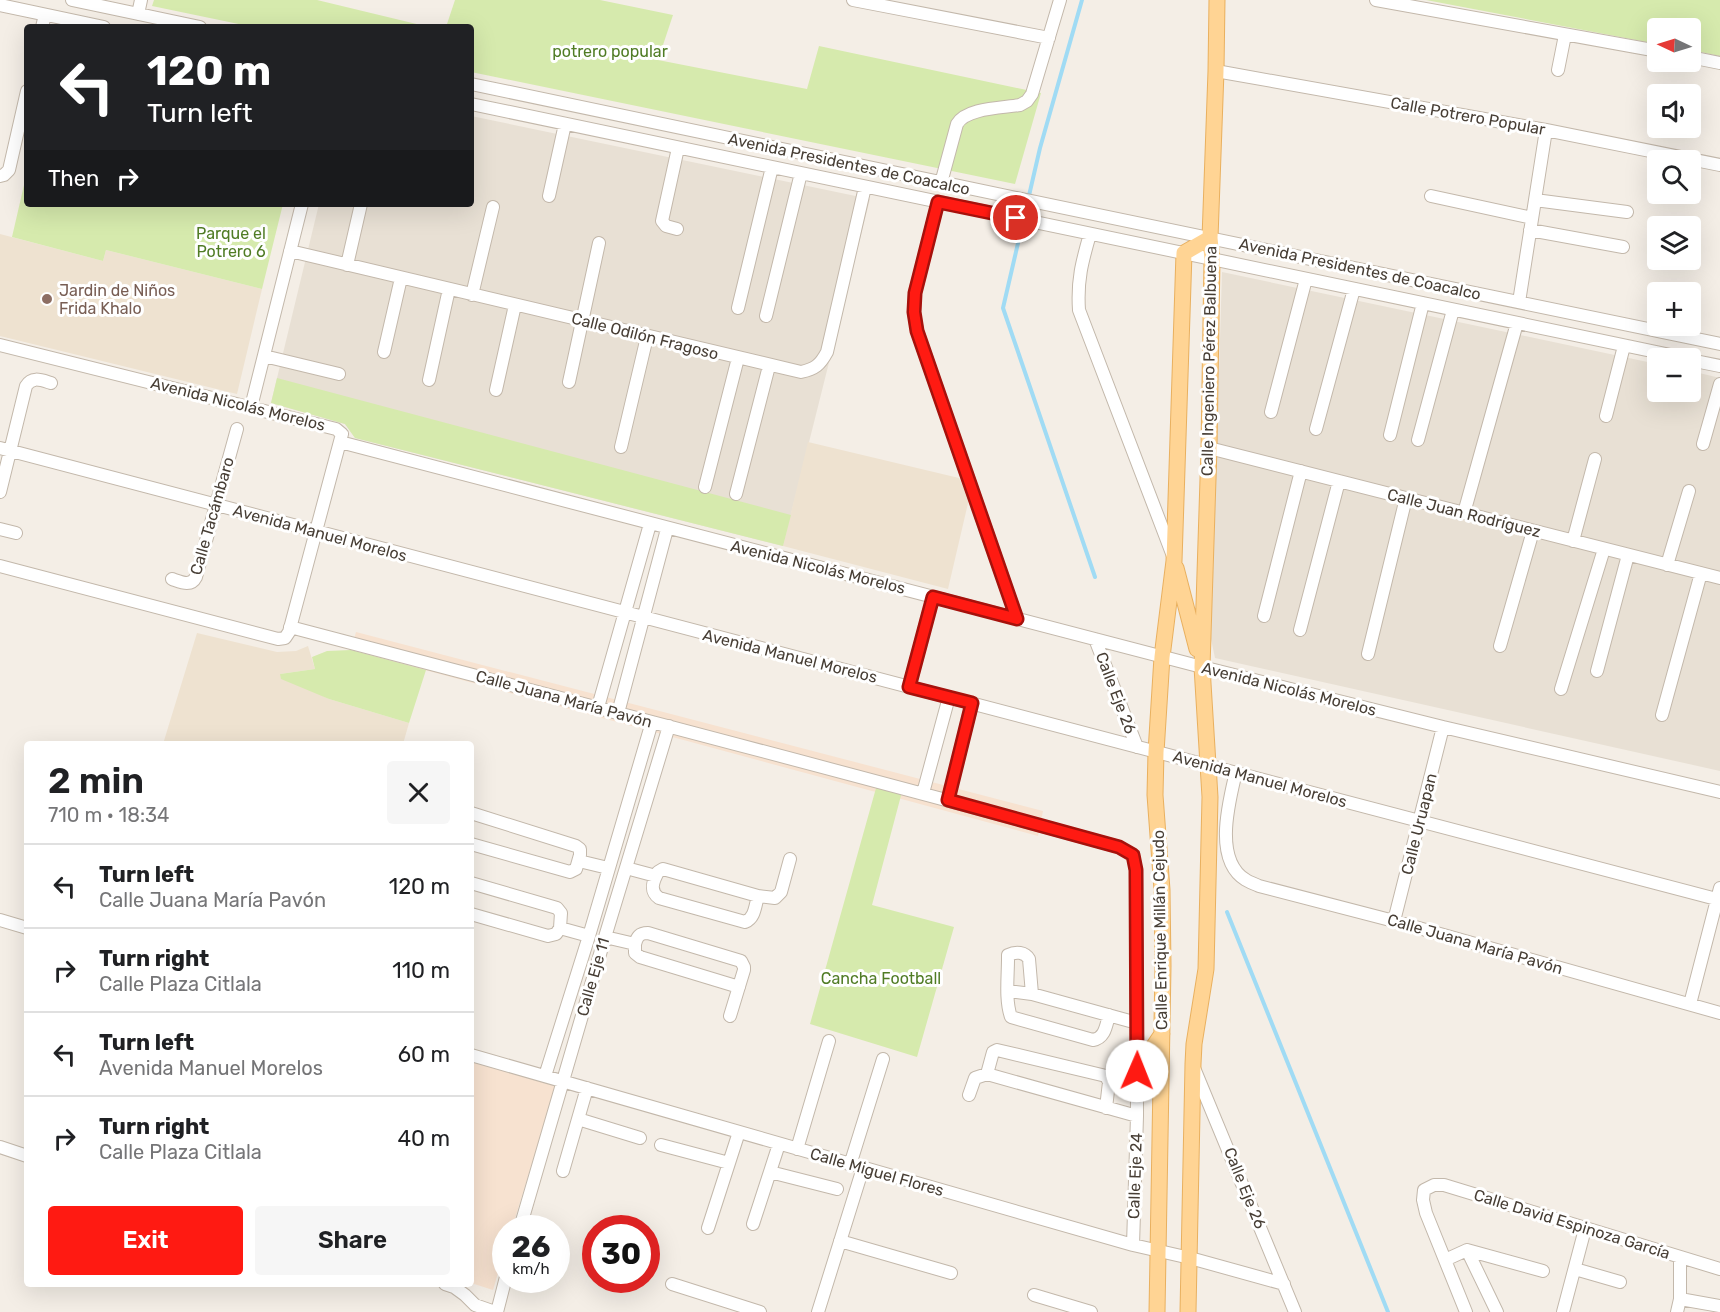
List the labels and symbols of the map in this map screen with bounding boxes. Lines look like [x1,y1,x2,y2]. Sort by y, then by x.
north arrow [1647,18,1701,72]
park label: potrero popular [552,42,668,61]
street label: Calle Potrero Popular [1389,93,1547,139]
street label: Avenida Presidentes de Coacalco [726,129,972,199]
pin [990,192,1041,243]
park label: Parque el Potrero 6 [196,224,266,261]
street label: Avenida Presidentes de Coacalco [1237,234,1483,304]
street label: Calle Ingeniero Pérez Balbuena [1197,246,1221,476]
place label: Jardin de Niños Frida Khalo [59,281,175,318]
marker: Jardin de Niños Frida Khalo [40,292,54,306]
street label: Calle Odilón Fragoso [569,309,721,363]
street label: Avenida Nicolás Morelos [149,373,327,435]
street label: Calle Tacámbaro [186,455,238,577]
street label: Calle Juan Rodríguez [1385,485,1543,541]
street label: Avenida Manuel Morelos [231,501,409,565]
street label: Avenida Nicolás Morelos [729,536,907,598]
street label: Avenida Manuel Morelos [701,625,879,687]
street label: Calle Eje 26 [1092,649,1140,737]
street label: Avenida Nicolás Morelos [1200,658,1378,720]
street label: Calle Juana María Pavón [474,666,654,732]
street label: Avenida Manuel Morelos [1171,747,1349,811]
street label: Calle Uruapan [1397,771,1441,877]
street label: Calle Enrique Millán Cejudo [1149,830,1171,1030]
street label: Calle Juana María Pavón [1385,910,1565,978]
street label: Calle Eje 11 [573,936,613,1018]
park label: Cancha Football [821,969,941,988]
position arrow [1105,1039,1169,1103]
street label: Calle Eje 24 [1124,1133,1146,1219]
street label: Calle Miguel Flores [808,1144,946,1200]
street label: Calle Eje 26 [1220,1145,1270,1232]
street label: Calle David Espinoza García [1472,1185,1672,1263]
speed limit sign: 30 [582,1215,660,1293]

